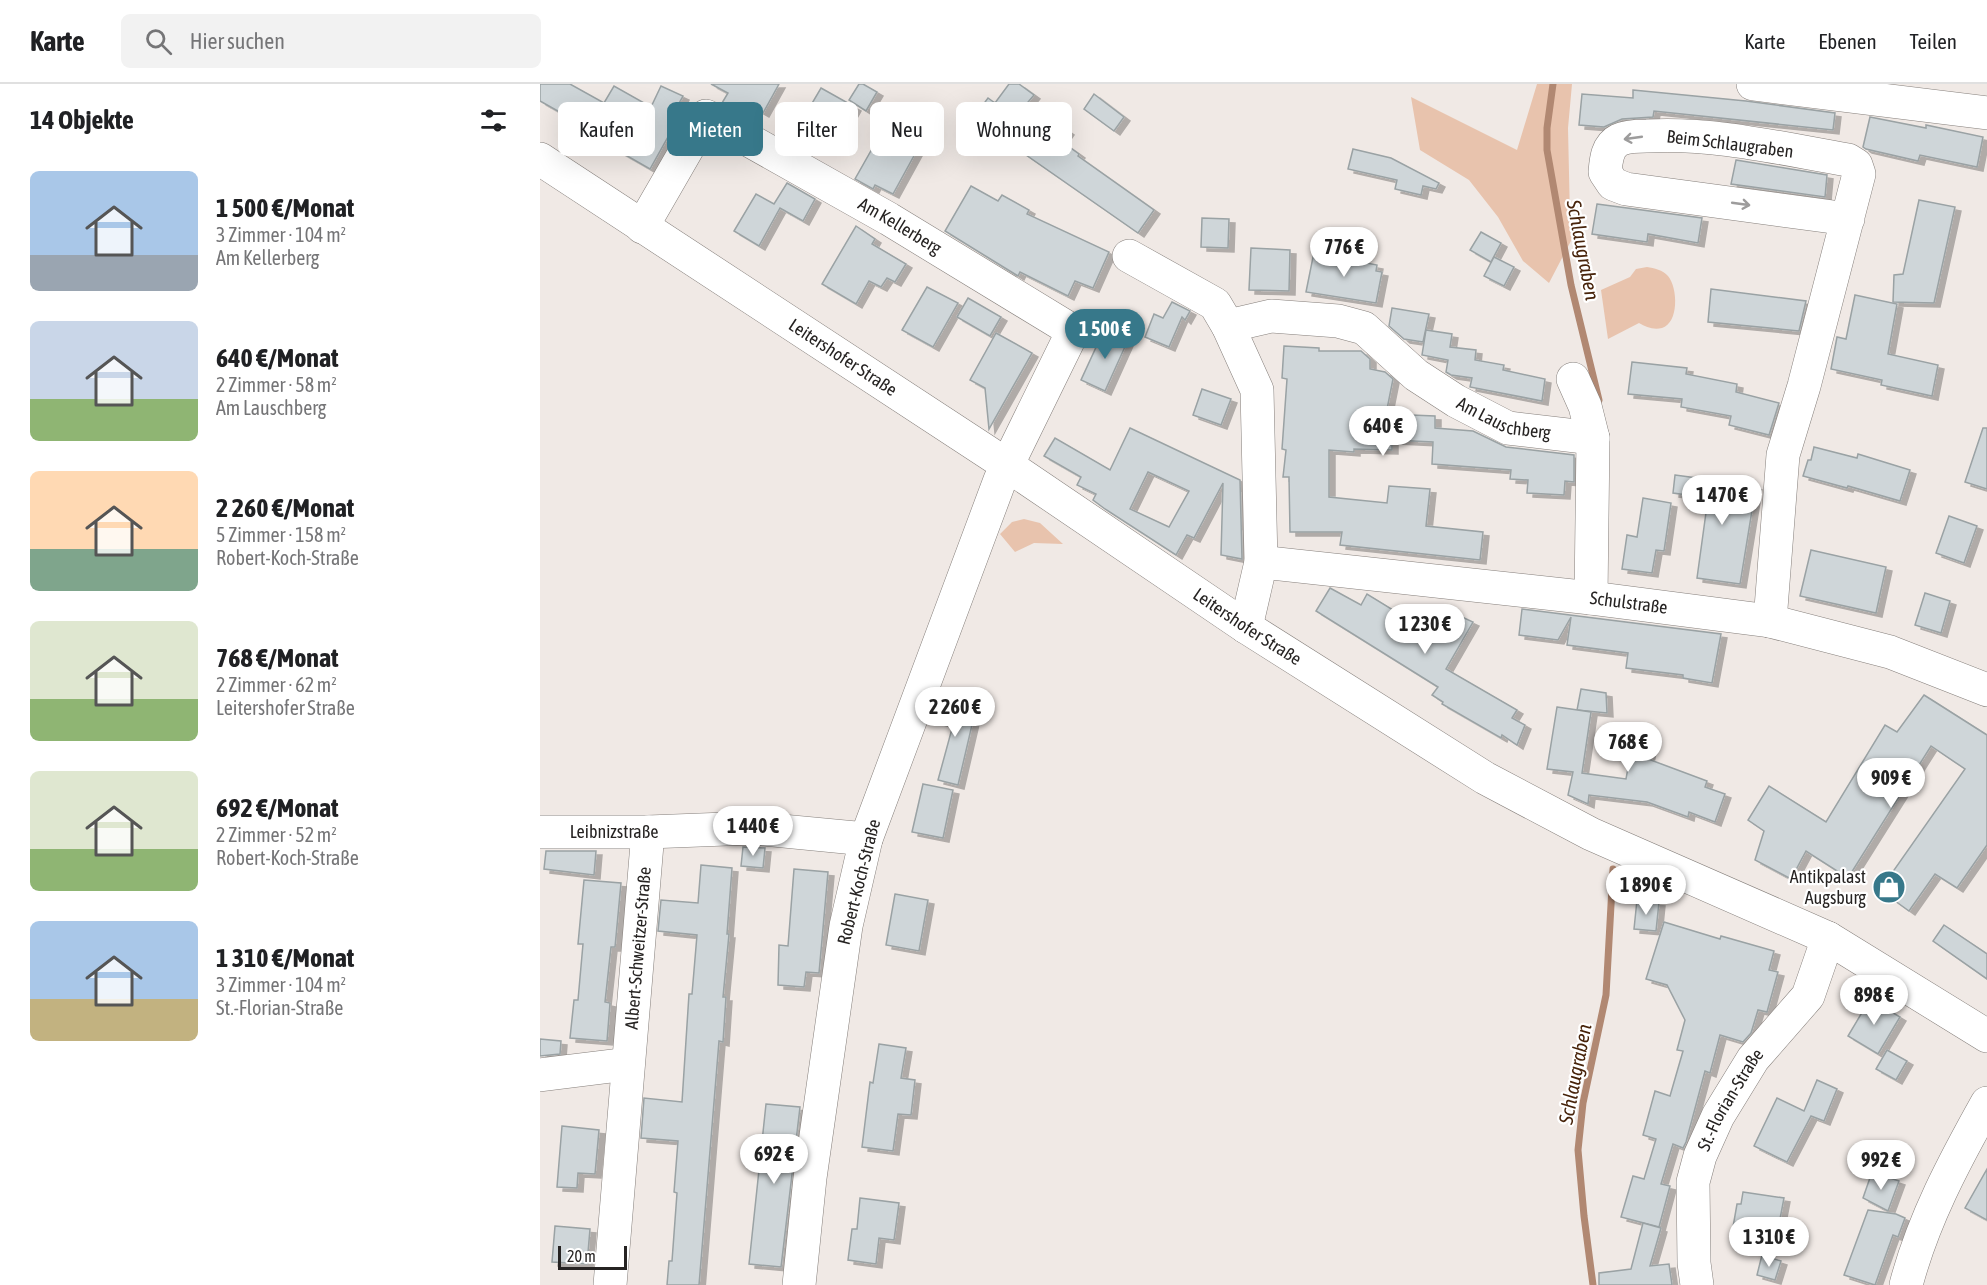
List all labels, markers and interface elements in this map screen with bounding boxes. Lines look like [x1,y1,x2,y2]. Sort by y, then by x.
search box [121,14,541,68]
text: Karte [30,25,85,57]
icon: search [142,25,175,58]
text: Hier suchen [190,28,285,54]
text: Karte [1744,29,1785,53]
text: Ebenen [1818,29,1877,53]
text: Teilen [1910,29,1957,53]
chip: Kaufen [558,102,655,156]
chip: Mieten [667,102,763,156]
chip: Filter [775,102,858,156]
chip: Neu [870,102,944,156]
chip: Wohnung [956,102,1072,156]
icon: filters [477,104,510,137]
text: 14 Objekte [30,105,134,135]
street label: Beim Schlaugraben [1665,125,1795,162]
one-way arrow [1624,132,1644,143]
text: 1 500 €/Monat [216,193,354,223]
street label: Am Kellerberg [855,193,946,259]
icon: home [78,195,150,267]
water label: Schlaugraben [1562,197,1605,302]
one-way arrow [1730,199,1750,210]
text: 3 Zimmer · 104 m² [216,223,346,246]
pin: 776 € [1302,227,1386,278]
text: 776 € [1324,235,1364,258]
text: Am Kellerberg [216,246,319,269]
pin: 1 500 € [1050,309,1160,360]
street label: Leitershofer Straße [785,314,901,400]
text: 1 500 € [1079,317,1131,340]
text: 640 €/Monat [216,343,339,373]
icon: home [78,345,150,417]
text: 2 Zimmer · 58 m² [216,373,337,396]
street label: Am Lauschberg [1453,392,1552,443]
text: Am Lauschberg [216,396,326,419]
pin: 640 € [1341,406,1425,457]
text: 640 € [1363,414,1403,437]
pin: 1 470 € [1667,475,1777,526]
text: 1 470 € [1696,483,1748,506]
text: 2 260 €/Monat [216,493,354,523]
icon: home [78,495,150,567]
text: 5 Zimmer · 158 m² [216,523,346,546]
text: Robert-Koch-Straße [216,546,359,569]
street label: Leitershofer Straße [1189,583,1306,669]
street label: Schulstraße [1589,587,1669,618]
pin: 1 230 € [1370,604,1480,655]
text: 1 230 € [1399,612,1451,635]
text: 768 €/Monat [216,643,339,673]
icon: home [78,645,150,717]
text: 2 Zimmer · 62 m² [216,673,337,696]
pin: 2 260 € [900,687,1010,738]
text: 2 260 € [929,695,981,718]
text: Leitershofer Straße [216,696,355,719]
pin: 768 € [1586,722,1670,773]
text: 768 € [1608,730,1648,753]
pin: 909 € [1849,758,1933,809]
text: 909 € [1871,766,1911,789]
text: 692 €/Monat [216,793,339,823]
icon: home [78,795,150,867]
pin: 1 440 € [698,806,808,857]
text: 1 440 € [727,814,779,837]
street label: Robert-Koch-Straße [833,817,884,947]
street label: Leibnizstraße [570,821,659,842]
text: 2 Zimmer · 52 m² [216,823,337,846]
text: Robert-Koch-Straße [216,846,359,869]
pin: 1 890 € [1591,865,1701,916]
street label: Albert-Schweitzer-Straße [620,866,655,1030]
place label: Antikpalast Augsburg [1790,866,1866,908]
shop icon: Antikpalast Augsburg [1871,869,1907,905]
text: 1 890 € [1620,873,1672,896]
text: 1 310 €/Monat [216,943,354,973]
icon: home [78,945,150,1017]
text: 3 Zimmer · 104 m² [216,973,346,996]
pin: 898 € [1832,975,1916,1026]
text: 898 € [1854,983,1894,1006]
text: St.-Florian-Straße [216,996,343,1019]
water label: Schlaugraben [1553,1021,1596,1127]
street label: St.-Florian-Straße [1693,1044,1767,1154]
pin: 692 € [732,1134,816,1185]
pin: 992 € [1839,1140,1923,1191]
text: 692 € [754,1142,794,1165]
text: 992 € [1861,1148,1901,1171]
pin: 1 310 € [1714,1217,1824,1268]
text: 1 310 € [1743,1225,1795,1248]
scale bar [558,1243,627,1270]
text: 20 m [567,1247,596,1265]

